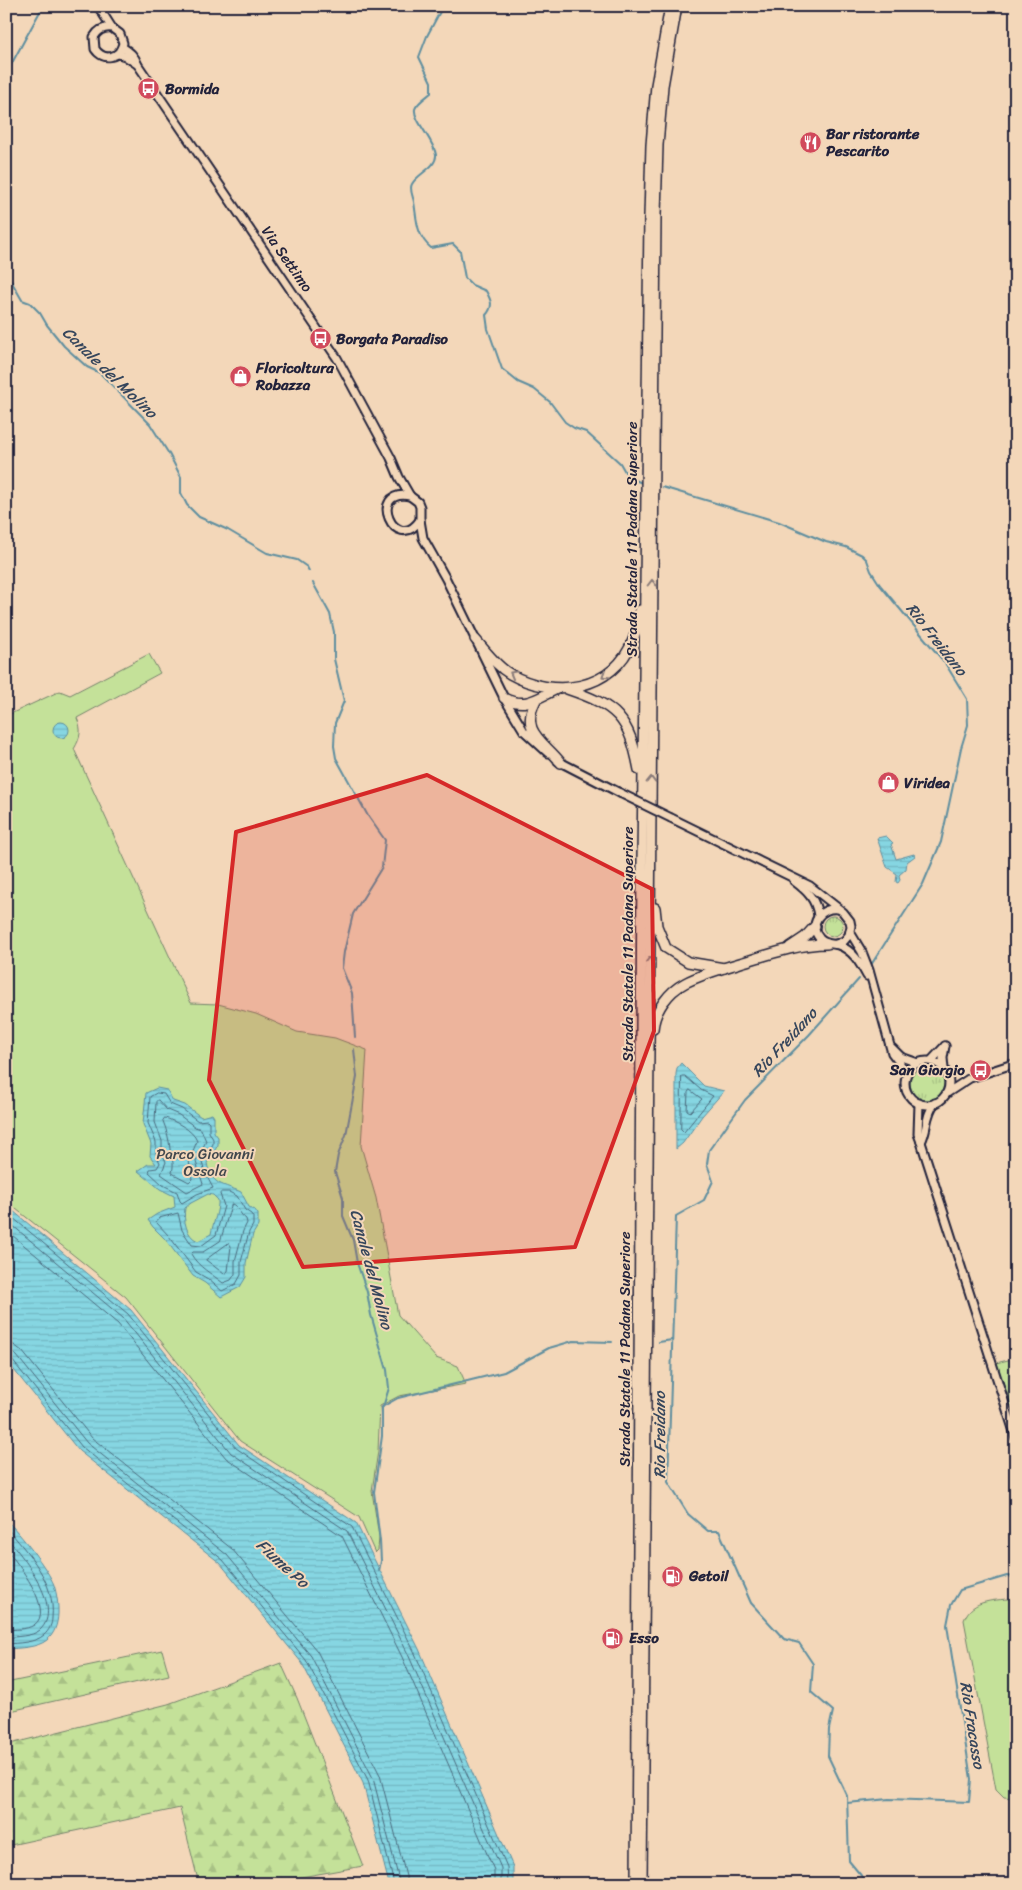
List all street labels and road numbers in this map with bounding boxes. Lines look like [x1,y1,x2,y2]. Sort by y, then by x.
street label: Via Settimo [254,220,320,298]
street label: Strada Statale 11 Padana Superiore [619,421,645,657]
street label: Strada Statale 11 Padana Superiore [615,826,641,1062]
street label: Strada Statale 11 Padana Superiore [612,1231,638,1467]

